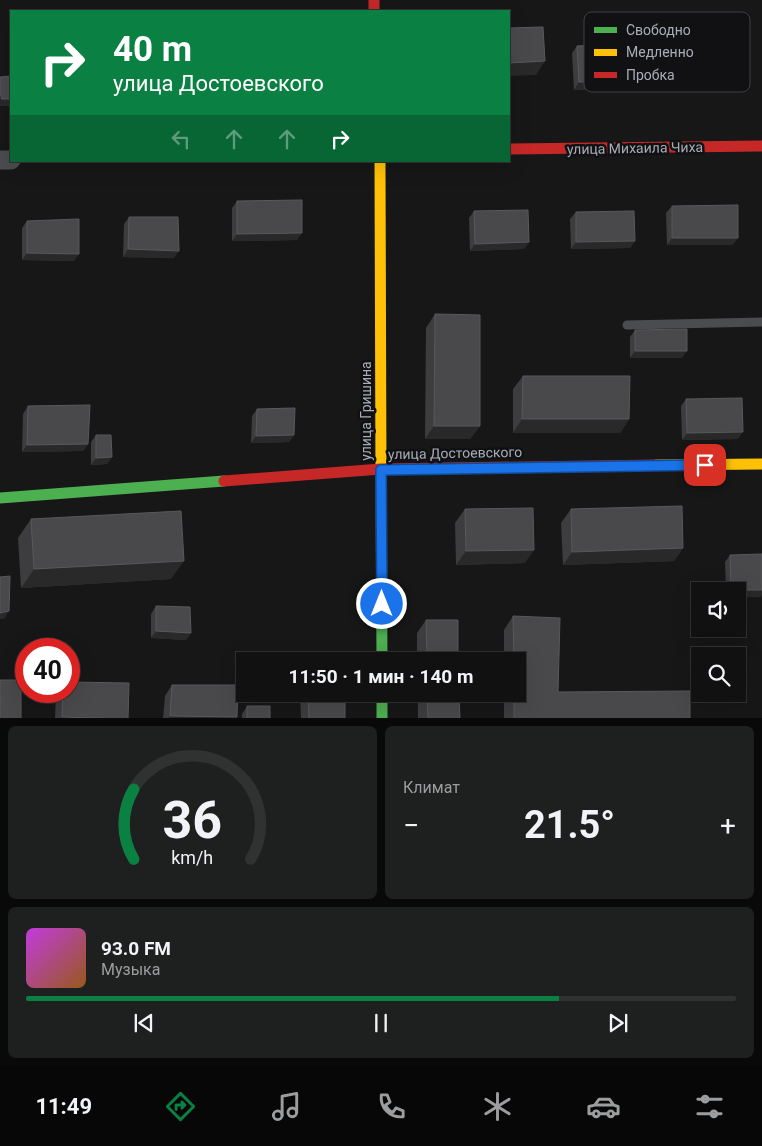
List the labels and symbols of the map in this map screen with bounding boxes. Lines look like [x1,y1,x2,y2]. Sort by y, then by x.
legend [584,12,750,92]
text: Свободно [626,22,691,38]
text: Медленно [626,44,694,60]
text: Пробка [626,67,675,83]
street label: улица Михаила Чиха [567,139,703,157]
street label: улица Гришина [358,361,374,461]
street label: улица Достоевского [388,444,522,462]
pin [684,444,726,486]
position arrow [355,577,407,629]
speed limit sign: 40 [15,638,80,703]

